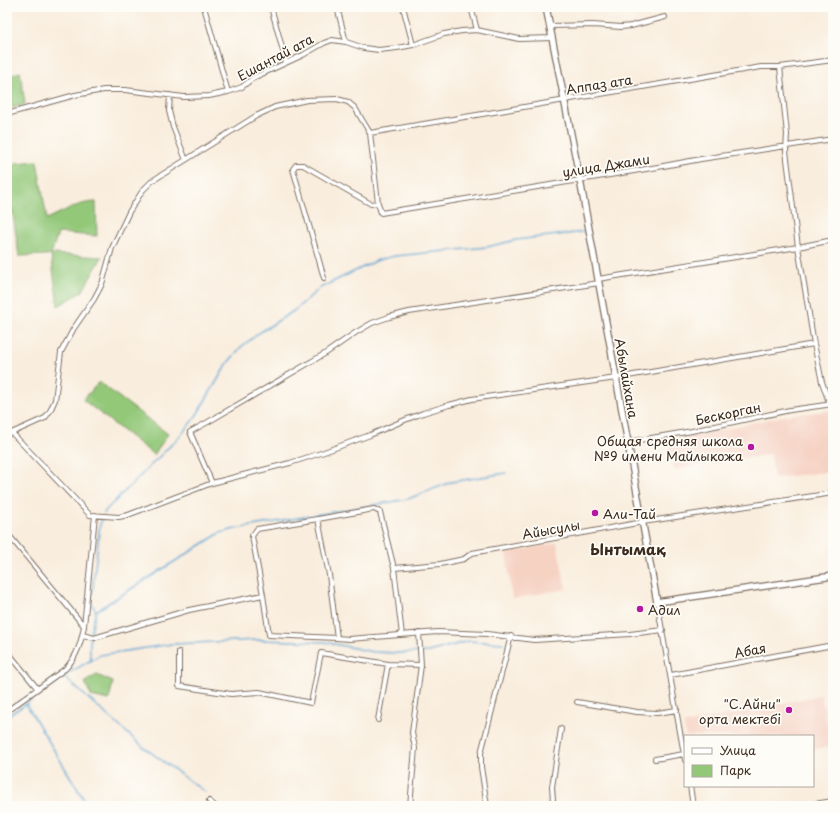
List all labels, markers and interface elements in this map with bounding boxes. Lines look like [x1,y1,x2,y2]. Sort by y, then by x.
street label: Ешантай ата [234,29,317,85]
street label: Аппаз ата [565,69,634,99]
street label: улица Джами [561,149,651,181]
street label: Абылайхана [611,336,644,420]
street label: Бескорган [694,397,762,429]
place label: Общая средняя школа №9 имени Майлыкожа [594,431,744,465]
marker: Общая средняя школа №9 имени Майлыкожа [746,442,756,452]
place label: Али-Тай [603,504,656,523]
marker: Али-Тай [590,508,600,518]
street label: Айысулы [520,515,582,543]
district label: Ынтымақ [590,537,666,560]
place label: Адил [648,600,681,619]
marker: Адил [635,604,645,614]
street label: Абая [733,638,767,662]
place label: "С.Айни" орта мектебі [699,694,781,728]
marker: "С.Айни" орта мектебі [784,705,794,715]
legend [684,735,814,787]
text: Улица [720,741,756,759]
text: Парк [720,761,752,779]

